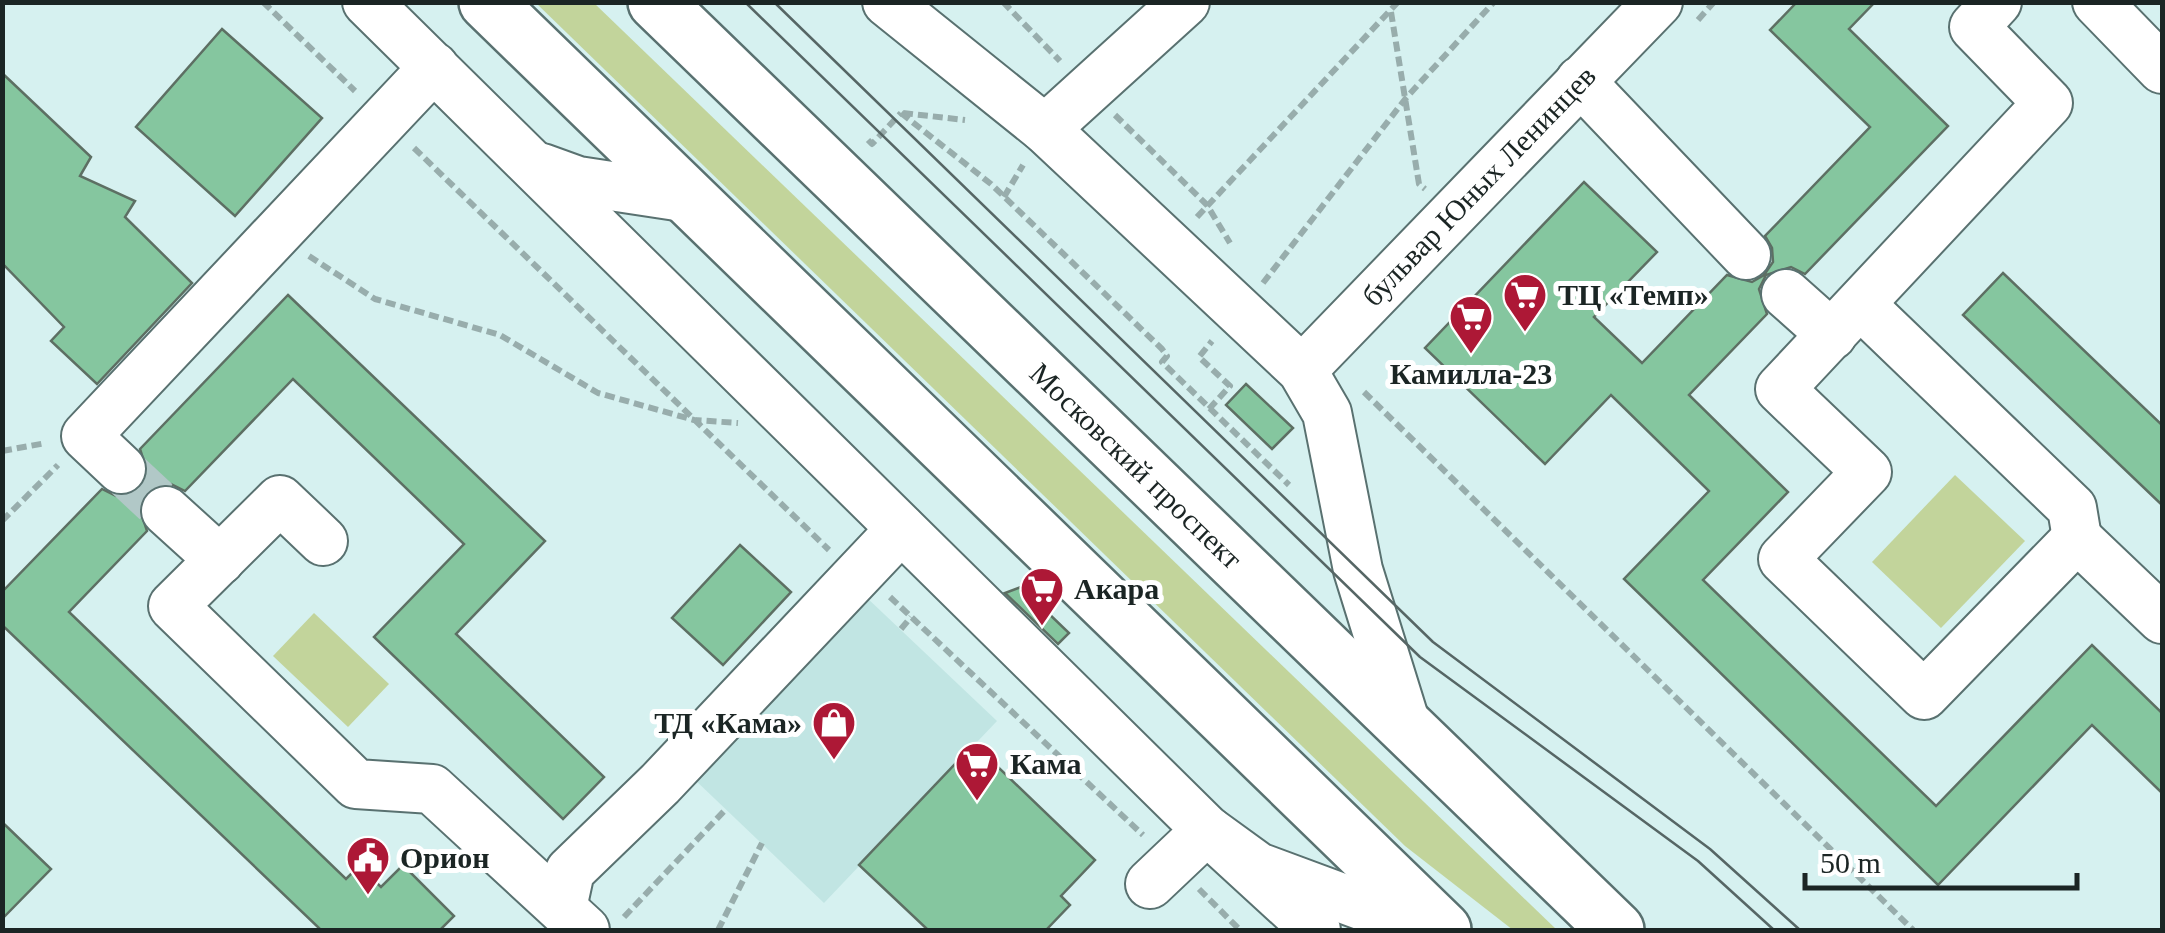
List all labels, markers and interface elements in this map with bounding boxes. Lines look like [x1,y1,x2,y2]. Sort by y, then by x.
street label: бульвар Юных Ленинцев [1355,59,1602,312]
supermarket icon: ТЦ «Темп» [1502,272,1548,333]
place label: ТЦ «Темп» [1558,278,1709,311]
supermarket icon: Камилла-23 [1448,294,1494,355]
street label: Московский проспект [1024,356,1249,575]
place label: Камилла-23 [1390,357,1552,390]
supermarket icon: Акара [1019,566,1065,627]
place label: Акара [1074,572,1159,605]
shop icon: ТД «Кама» [811,700,857,761]
place label: ТД «Кама» [654,706,802,739]
supermarket icon: Кама [954,741,1000,802]
place label: Кама [1010,747,1082,780]
scale bar [1805,828,2078,890]
public building icon: Орион [345,835,391,896]
place label: Орион [400,841,490,874]
text: 50 m [1820,846,1881,879]

